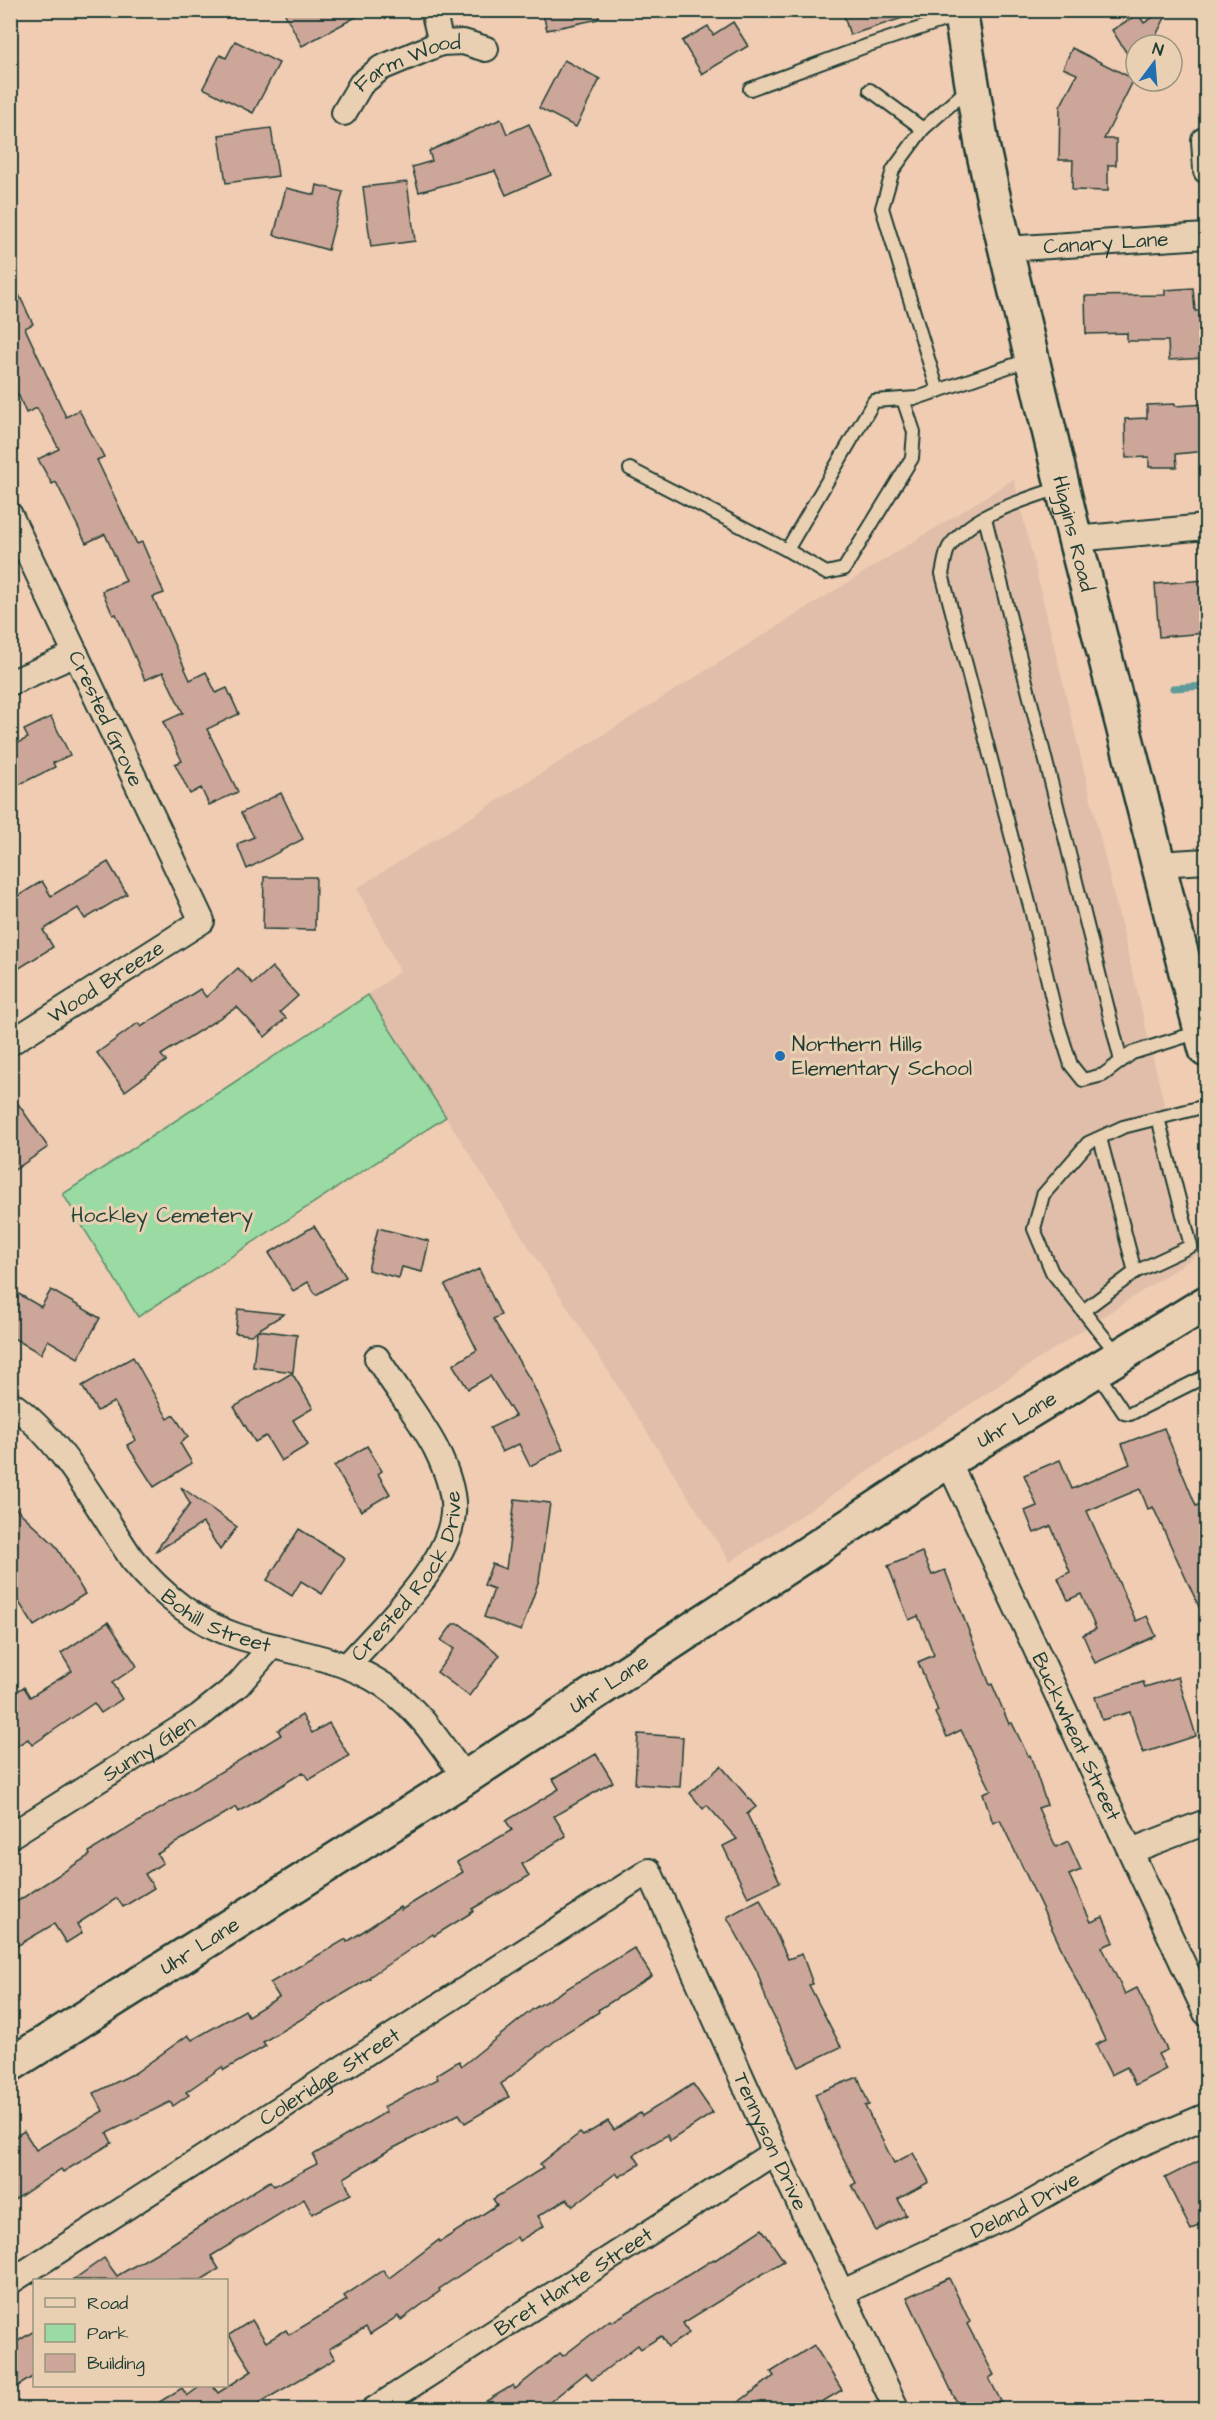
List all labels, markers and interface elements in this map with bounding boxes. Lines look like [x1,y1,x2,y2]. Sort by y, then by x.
street label: Farm Wood [348,28,462,99]
north arrow [1124,33,1184,93]
text: N [1150,38,1166,61]
street label: Canary Lane [1042,224,1169,261]
street label: Higgins Road [1046,473,1102,595]
street label: Crested Grove [62,645,151,791]
street label: Wood Breeze [42,933,170,1031]
place label: Northern Hills Elementary School [792,1030,972,1085]
marker: Northern Hills Elementary School [773,1049,787,1063]
park label: Hockley Cemetery [71,1201,254,1232]
street label: Uhr Lane [971,1383,1062,1455]
street label: Crested Rock Drive [344,1489,468,1668]
street label: Bohill Street [155,1582,275,1660]
street label: Uhr Lane [564,1647,654,1720]
street label: Buckwheat Street [1025,1647,1129,1826]
street label: Sunny Glen [97,1708,201,1789]
street label: Uhr Lane [154,1909,245,1982]
street label: Coleridge Street [253,2020,406,2133]
street label: Tennyson Drive [727,2067,815,2215]
street label: Deland Drive [966,2164,1085,2245]
street label: Bret Harte Street [488,2220,659,2343]
legend [33,2279,228,2387]
text: Road [87,2291,128,2316]
text: Park [87,2321,129,2346]
text: Building [87,2351,145,2377]

